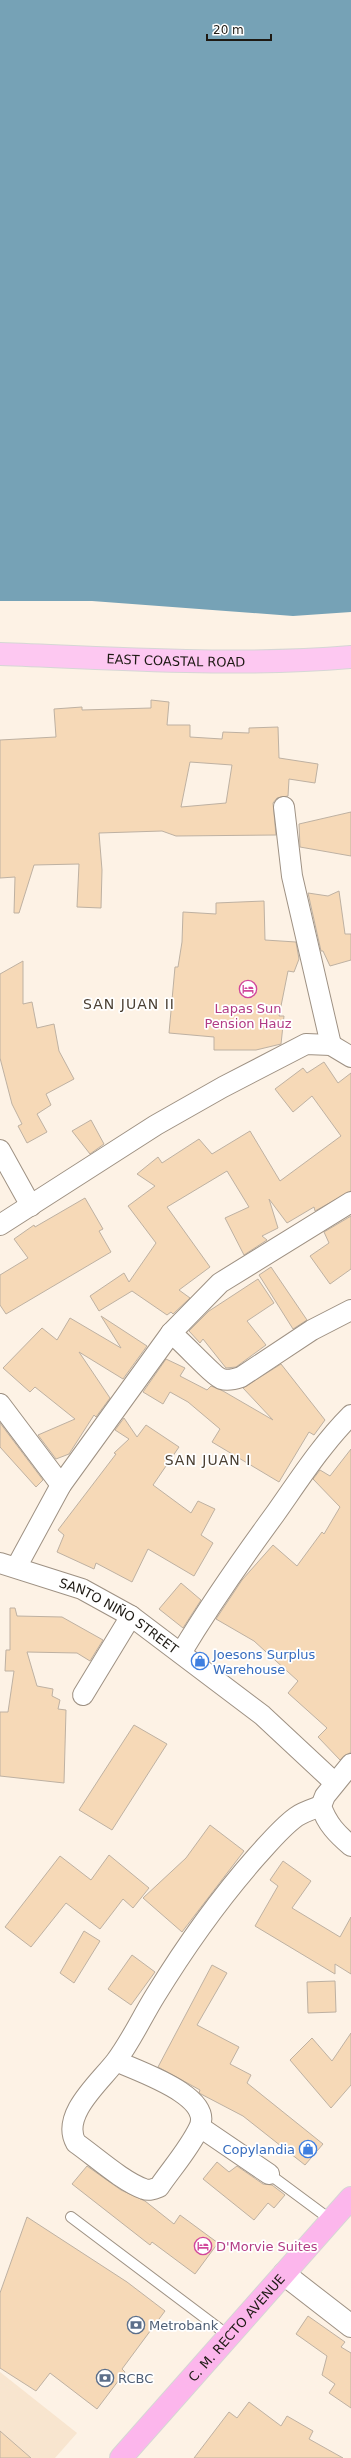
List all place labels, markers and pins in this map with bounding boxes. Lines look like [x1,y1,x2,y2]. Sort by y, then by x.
hotel icon: Lapas Sun Pension Hauz [238,979,258,999]
place label: Lapas Sun Pension Hauz [204,1001,292,1031]
place label: Joesons Surplus Warehouse [212,1647,316,1677]
shop icon: Joesons Surplus Warehouse [190,1651,210,1671]
shop icon: Copylandia [298,2139,318,2159]
place label: Copylandia [222,2142,295,2157]
hotel icon: D'Morvie Suites [193,2236,213,2256]
place label: D'Morvie Suites [216,2239,318,2254]
bank icon: Metrobank [126,2315,146,2335]
place label: Metrobank [149,2318,219,2333]
bank icon: RCBC [95,2368,115,2388]
place label: RCBC [118,2371,153,2386]

